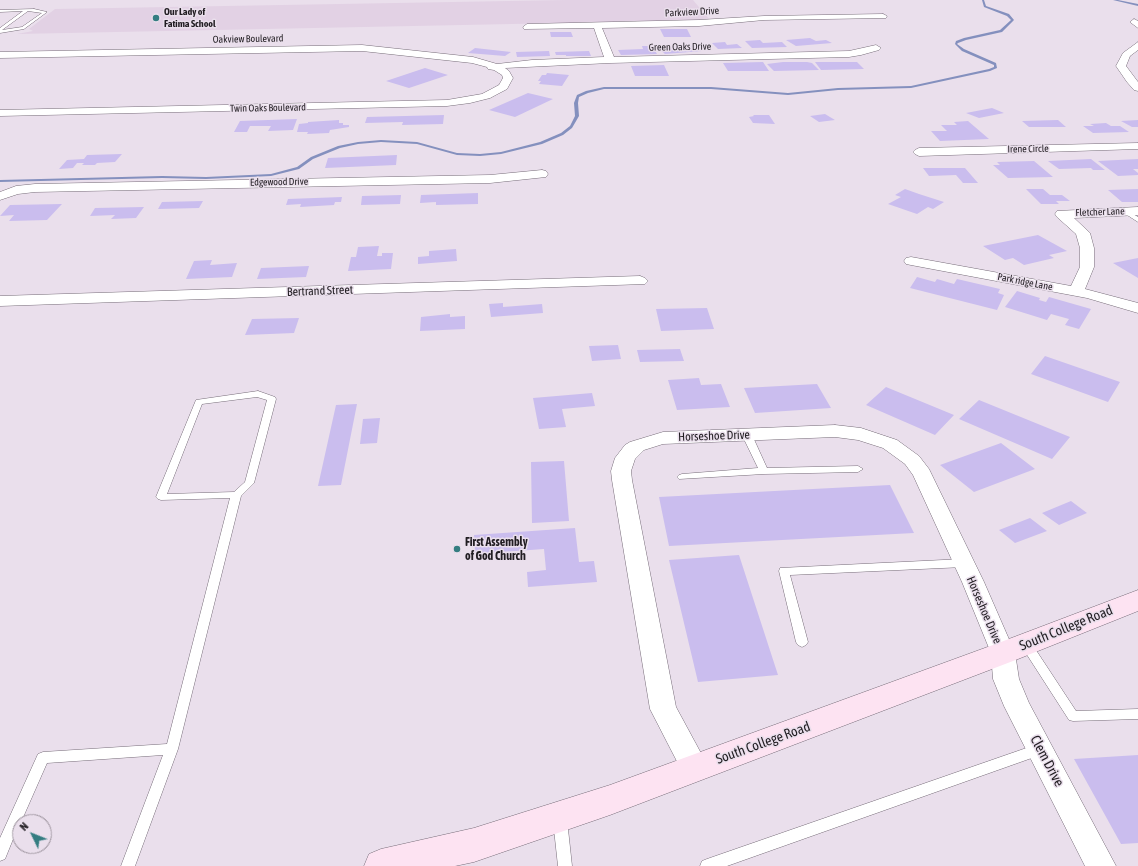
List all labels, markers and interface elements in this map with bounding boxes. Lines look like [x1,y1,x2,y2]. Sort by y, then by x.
street label: Parkview Drive [665,5,719,19]
place label: Our Lady of Fatima School [164,6,216,30]
marker: Our Lady of Fatima School [151,13,161,23]
street label: Oakview Boulevard [213,32,283,46]
street label: Green Oaks Drive [649,40,711,54]
street label: Twin Oaks Boulevard [230,101,306,115]
street label: Irene Circle [1007,143,1049,155]
street label: Edgewood Drive [250,175,308,189]
street label: Fletcher Lane [1075,205,1125,219]
street label: Park ridge Lane [996,271,1054,293]
street label: Bertrand Street [287,283,353,299]
street label: Horseshoe Drive [678,428,750,444]
place label: First Assembly of God Church [465,535,528,563]
marker: First Assembly of God Church [452,544,462,554]
street label: Horseshoe Drive [963,574,1005,646]
street label: South College Road [1017,602,1115,654]
street label: South College Road [714,718,812,768]
street label: Clem Drive [1027,733,1067,789]
north arrow [12,814,52,854]
text: N [17,820,31,833]

